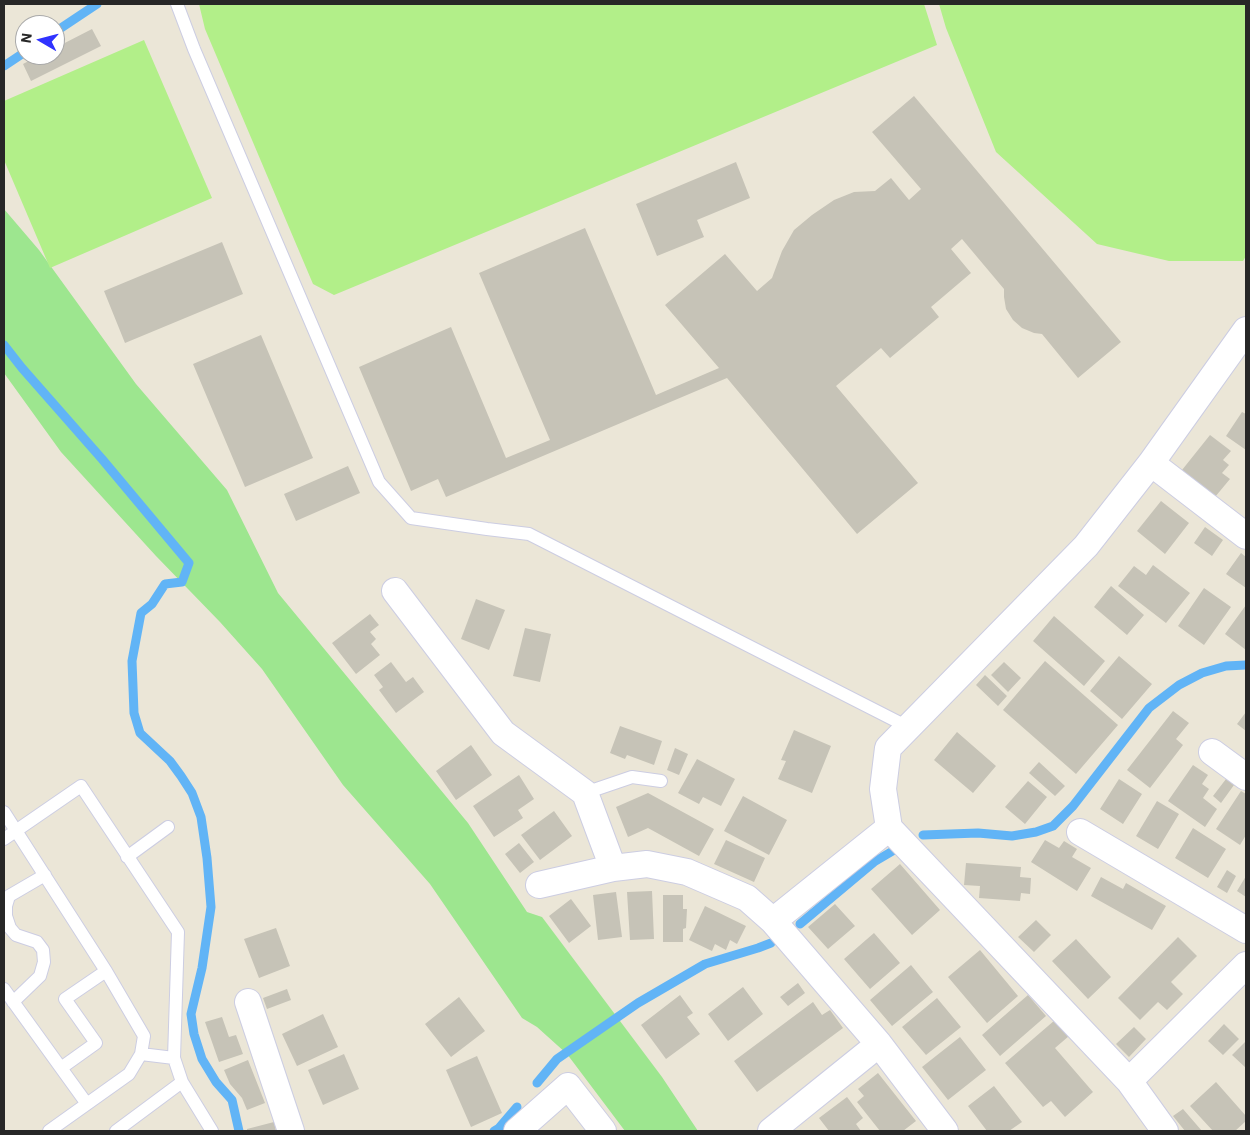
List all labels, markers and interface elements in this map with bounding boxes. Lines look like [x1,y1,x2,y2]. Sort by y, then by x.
north arrow [15,15,65,65]
text: N [17,32,36,44]

